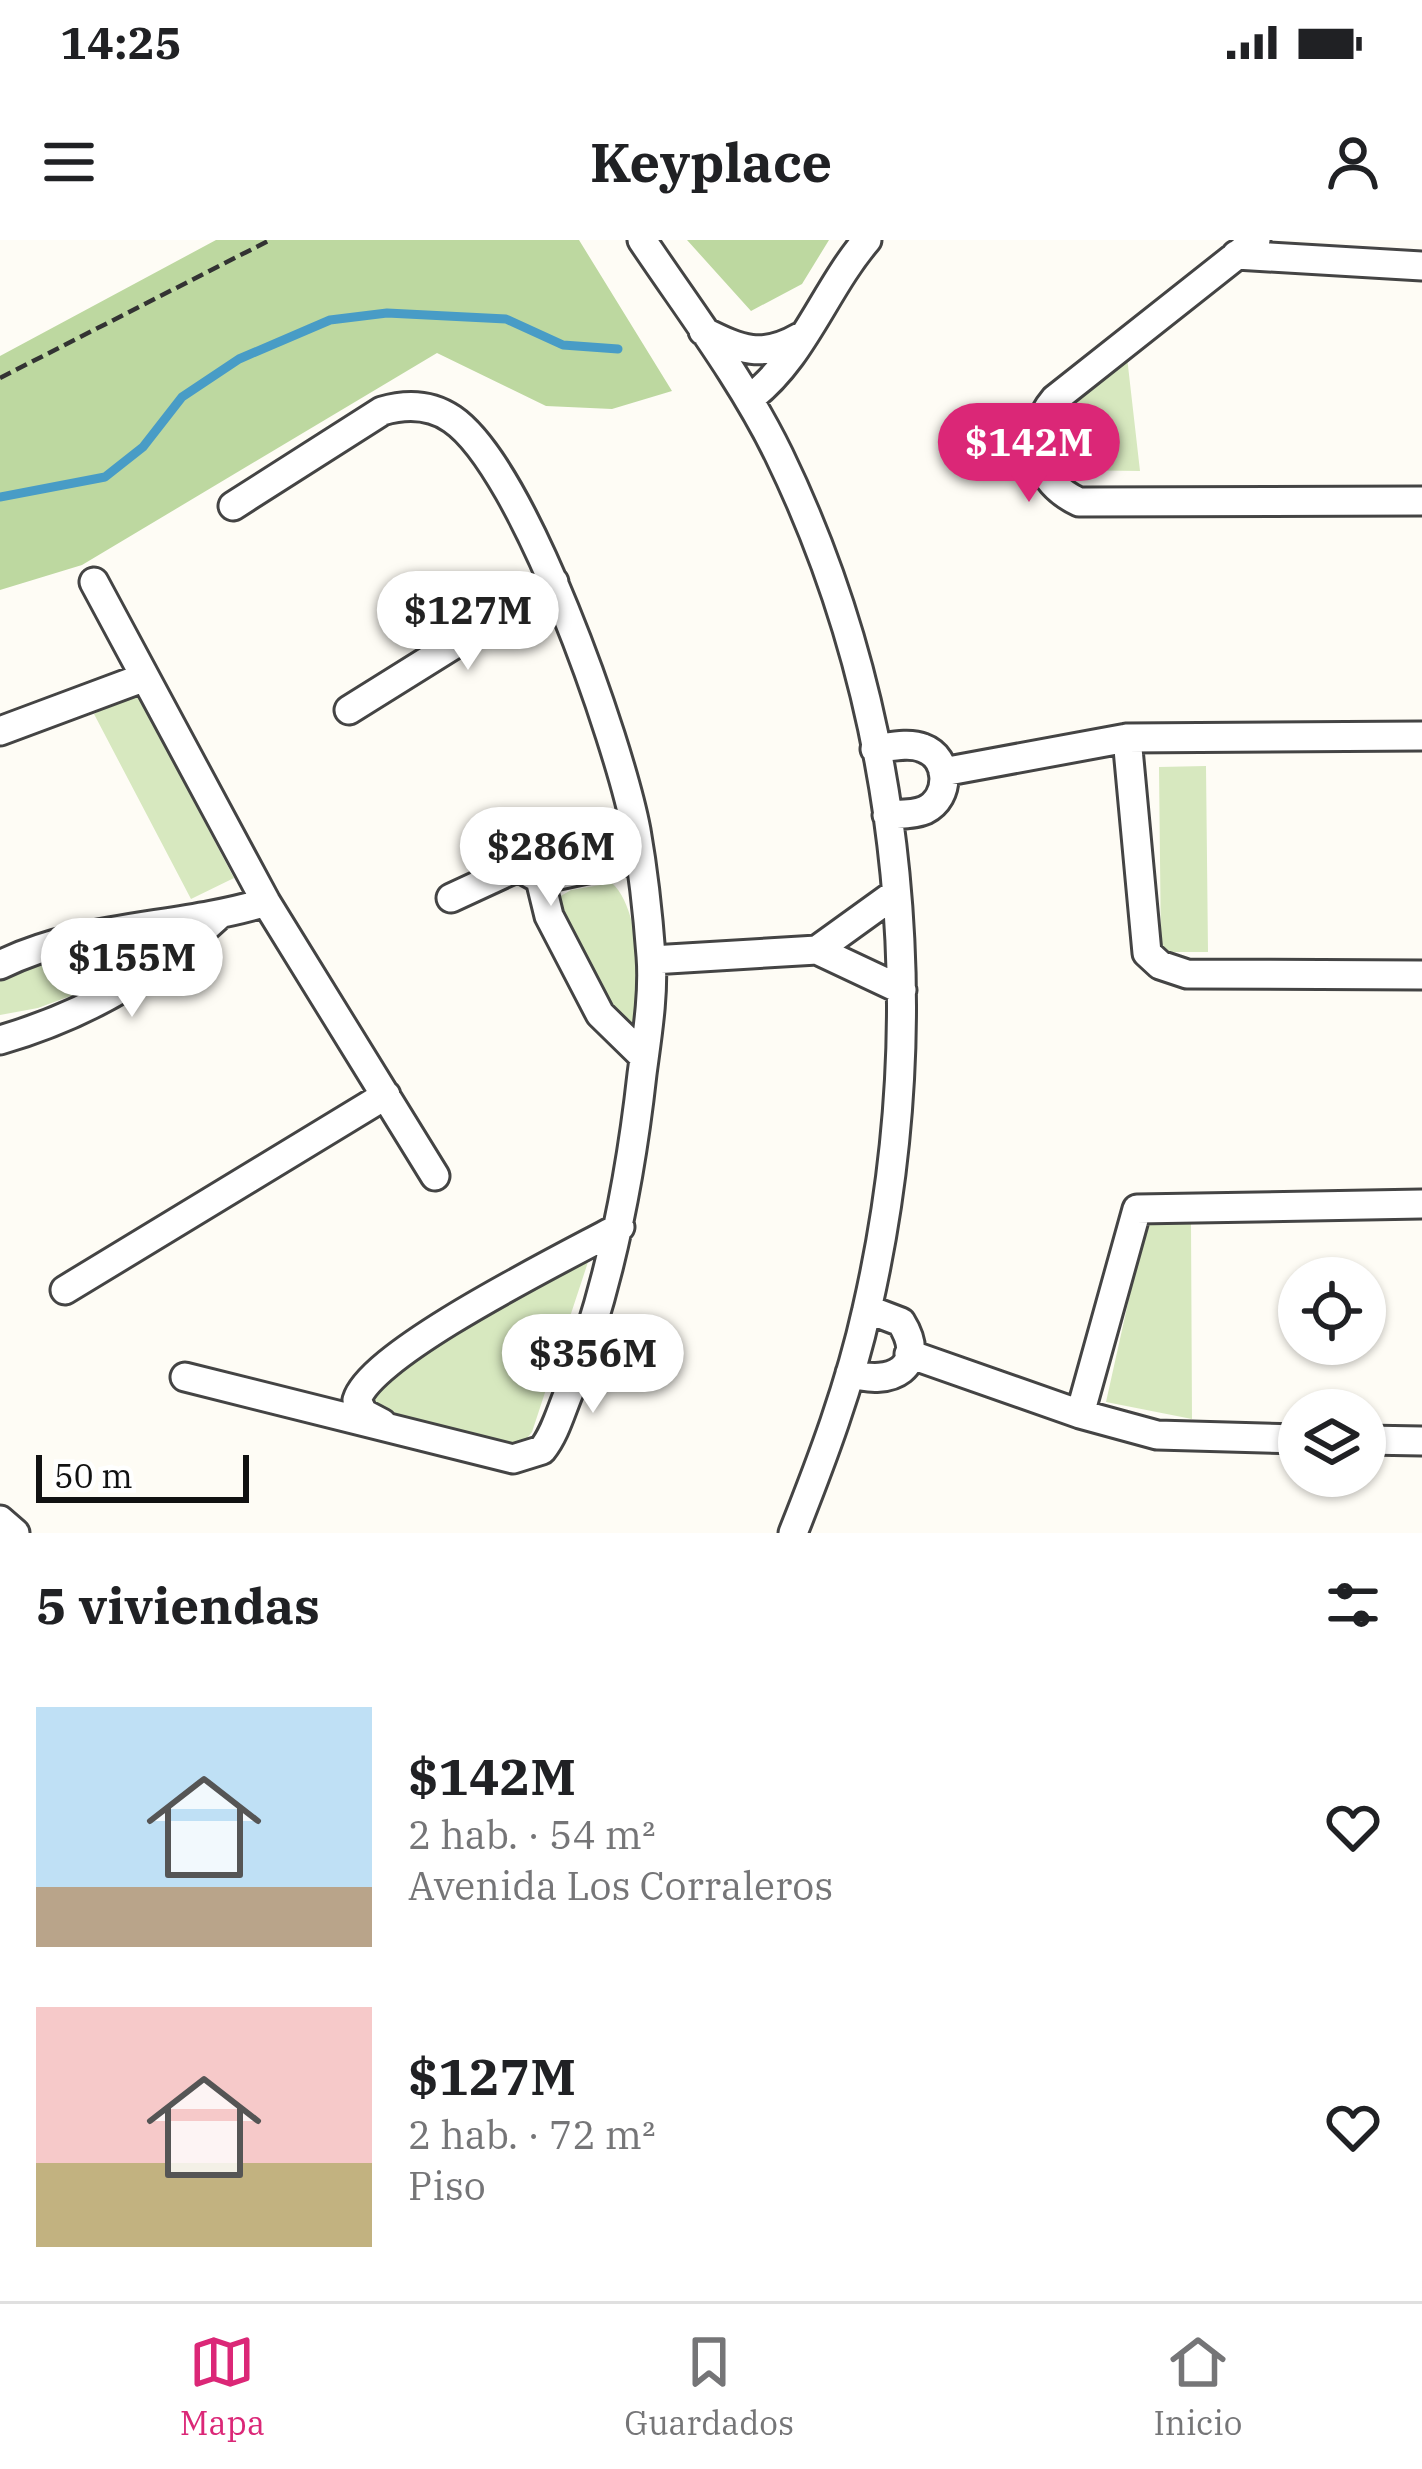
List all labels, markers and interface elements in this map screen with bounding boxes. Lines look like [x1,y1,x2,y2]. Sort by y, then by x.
text: 14:25 [60,13,182,71]
text: Keyplace [590,127,832,197]
icon: menu [36,129,102,195]
icon: person [1320,129,1386,195]
pin: $142M [945,403,1113,505]
text: $142M [965,416,1093,467]
pin: $127M [384,571,552,673]
text: $127M [404,584,532,635]
pin: $286M [467,807,635,909]
text: $286M [487,820,615,871]
pin: $155M [48,918,216,1020]
text: $155M [68,931,196,982]
map controls [1278,1257,1386,1497]
button: locate [1278,1257,1386,1365]
pin: $356M [509,1314,677,1416]
text: $356M [529,1327,657,1378]
button: layers [1278,1389,1386,1497]
scale bar [36,1449,249,1502]
text: 50 m [54,1454,133,1497]
text: 5 viviendas [36,1572,320,1638]
icon: filters [1320,1572,1386,1638]
text: $142M [408,1743,576,1809]
icon: home [132,1755,276,1899]
icon: heart [1320,1794,1386,1860]
text: 2 hab. · 54 m² [408,1809,656,1860]
text: Avenida Los Corraleros [408,1860,833,1911]
text: $127M [408,2043,576,2109]
icon: home [132,2055,276,2199]
icon: heart [1320,2094,1386,2160]
text: 2 hab. · 72 m² [408,2109,656,2160]
text: Piso [408,2160,486,2211]
tab: Mapa [180,2329,265,2444]
tab: Guardados [624,2329,794,2444]
tab: Inicio [1153,2329,1242,2444]

